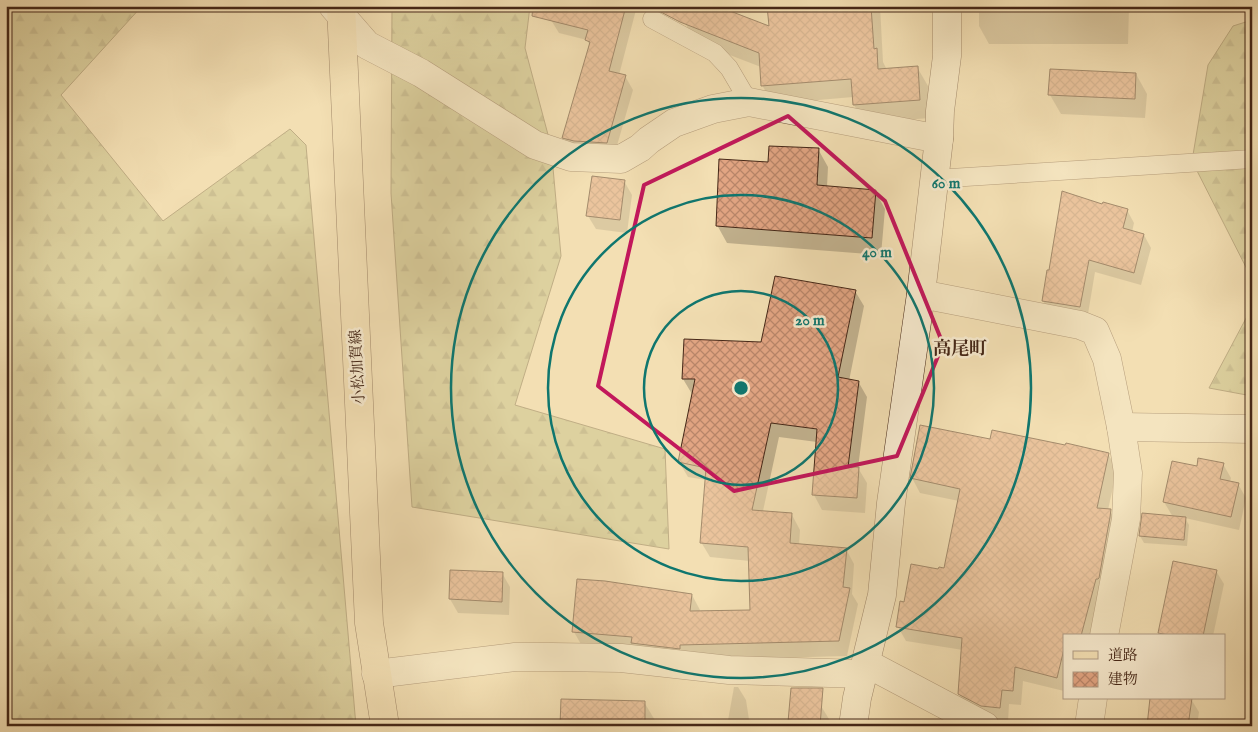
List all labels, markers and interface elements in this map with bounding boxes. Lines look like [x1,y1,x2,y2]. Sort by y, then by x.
text: 60 m [932,174,961,193]
text: 40 m [862,243,892,262]
text: 20 m [795,311,825,330]
street label: 小松加賀線 [346,329,369,405]
district label: 高尾町 [933,338,987,361]
centre of rings [732,379,750,397]
legend [1063,634,1226,700]
text: 道路 [1108,646,1138,665]
text: 建物 [1108,670,1138,689]

